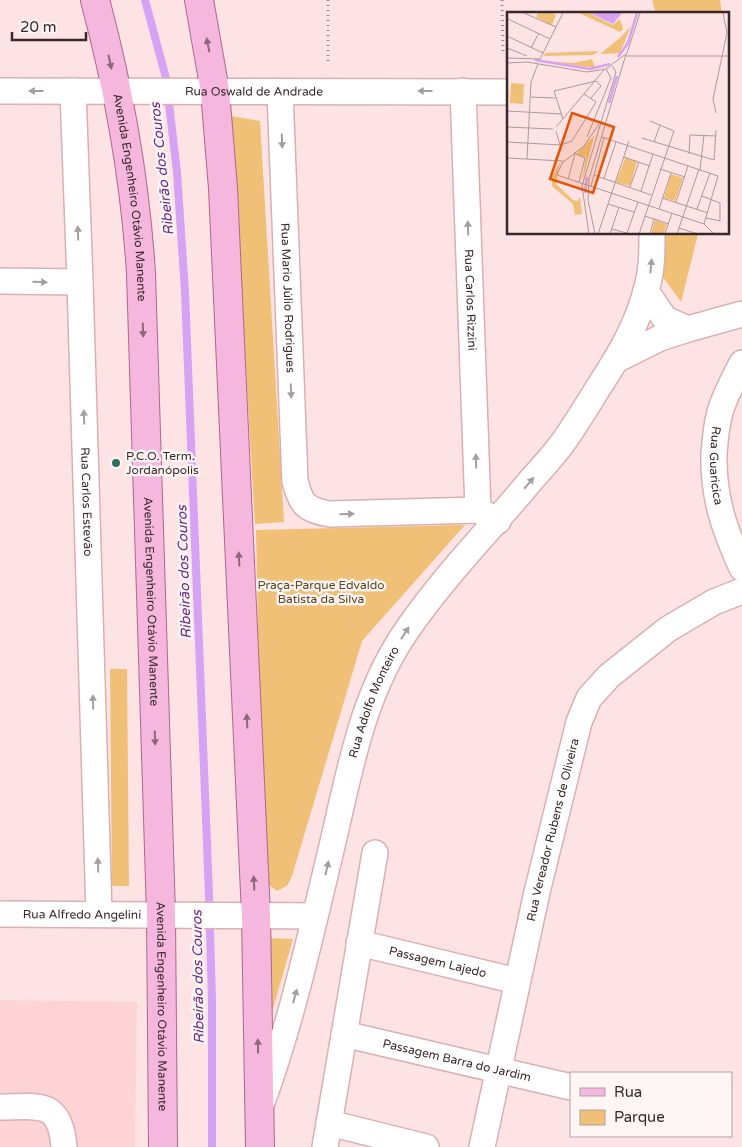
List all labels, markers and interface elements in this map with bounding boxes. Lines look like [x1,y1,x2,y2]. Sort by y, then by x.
scale bar [12,10,86,42]
inset map [507,12,730,235]
text: 20 m [20,18,57,36]
one-way arrow [203,37,211,53]
one-way arrow [106,55,114,70]
street label: Rua Oswald de Andrade [185,84,323,99]
one-way arrow [28,87,44,95]
one-way arrow [416,87,432,95]
street label: Avenida Engenheiro Otávio Manente [110,92,149,302]
water label: Ribeirão dos Couros [146,100,177,236]
one-way arrow [278,133,286,149]
one-way arrow [463,220,471,236]
street label: Rua Mario Júlio Rodrigues [278,223,298,373]
one-way arrow [74,225,82,241]
street label: Rua Carlos Rizzini [462,249,479,351]
one-way arrow [647,258,655,274]
one-way arrow [32,278,48,286]
one-way arrow [139,323,147,339]
one-way arrow [288,383,296,399]
one-way arrow [80,409,88,425]
street label: Rua Guaricica [707,425,726,506]
street label: Rua Carlos Estevão [78,447,95,557]
place label: P.C.O. Term. Jordanópolis [126,449,199,477]
one-way arrow [472,453,480,469]
marker: P.C.O. Term. Jordanópolis [110,457,122,469]
one-way arrow [523,477,534,489]
street label: Avenida Engenheiro Otávio Manente [141,497,162,707]
water label: Ribeirão dos Couros [173,504,195,639]
one-way arrow [340,509,356,517]
one-way arrow [235,550,243,566]
park label: Praça-Parque Edvaldo Batista da Silva [258,578,385,606]
one-way arrow [400,626,410,640]
street label: Rua Adolfo Monteiro [346,644,402,759]
one-way arrow [89,694,97,710]
one-way arrow [242,713,250,729]
one-way arrow [151,730,159,746]
street label: Rua Vereador Rubens de Oliveira [524,737,582,923]
one-way arrow [94,856,102,872]
one-way arrow [323,861,331,876]
one-way arrow [250,875,258,891]
street label: Avenida Engenheiro Otávio Manente [154,901,170,1111]
street label: Rua Alfredo Angelini [23,907,141,922]
water label: Ribeirão dos Couros [188,909,208,1044]
street label: Passagem Lajedo [388,943,488,980]
one-way arrow [291,988,299,1003]
street label: Passagem Barra do Jardim [381,1036,533,1084]
one-way arrow [254,1038,262,1054]
legend [570,1072,732,1137]
text: Rua [614,1083,642,1101]
text: Parque [614,1108,665,1126]

